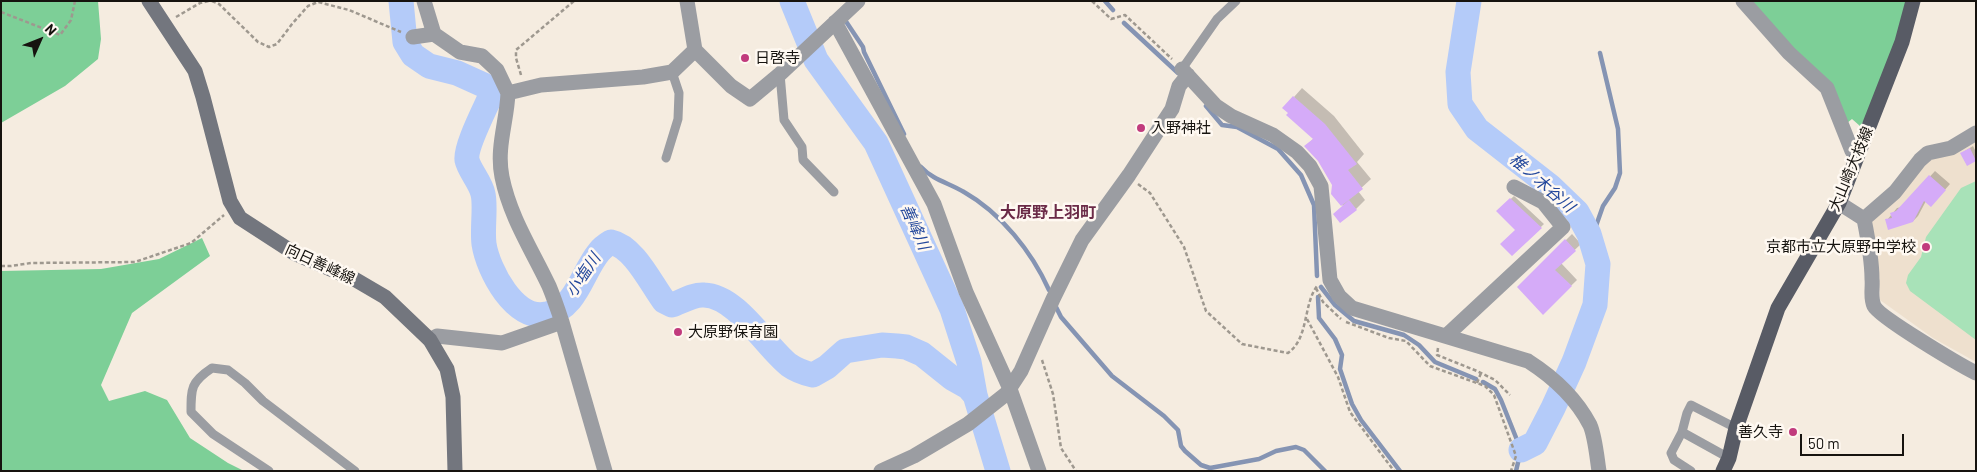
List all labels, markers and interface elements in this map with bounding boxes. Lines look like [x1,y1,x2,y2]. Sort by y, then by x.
north arrow [15,15,65,65]
text: N [42,20,60,38]
place label: 日啓寺 [755,49,800,67]
marker: 日啓寺 [739,52,751,64]
place label: 入野神社 [1151,119,1211,137]
marker: 入野神社 [1135,122,1147,134]
street label: 大山崎大枝線 [1825,124,1877,214]
water label: 椎ノ木谷川 [1506,150,1578,216]
water label: 善峰川 [896,201,934,253]
district label: 大原野上羽町 [1000,203,1096,223]
place label: 京都市立大原野中学校 [1766,238,1916,256]
street label: 向日善峰線 [282,240,358,288]
marker: 京都市立大原野中学校 [1920,241,1932,253]
water label: 小塩川 [562,250,604,300]
place label: 大原野保育園 [688,323,778,341]
marker: 大原野保育園 [672,326,684,338]
place label: 善久寺 [1738,423,1783,441]
scale bar [1802,424,1906,456]
marker: 善久寺 [1787,426,1799,438]
text: 50 m [1808,434,1840,452]

